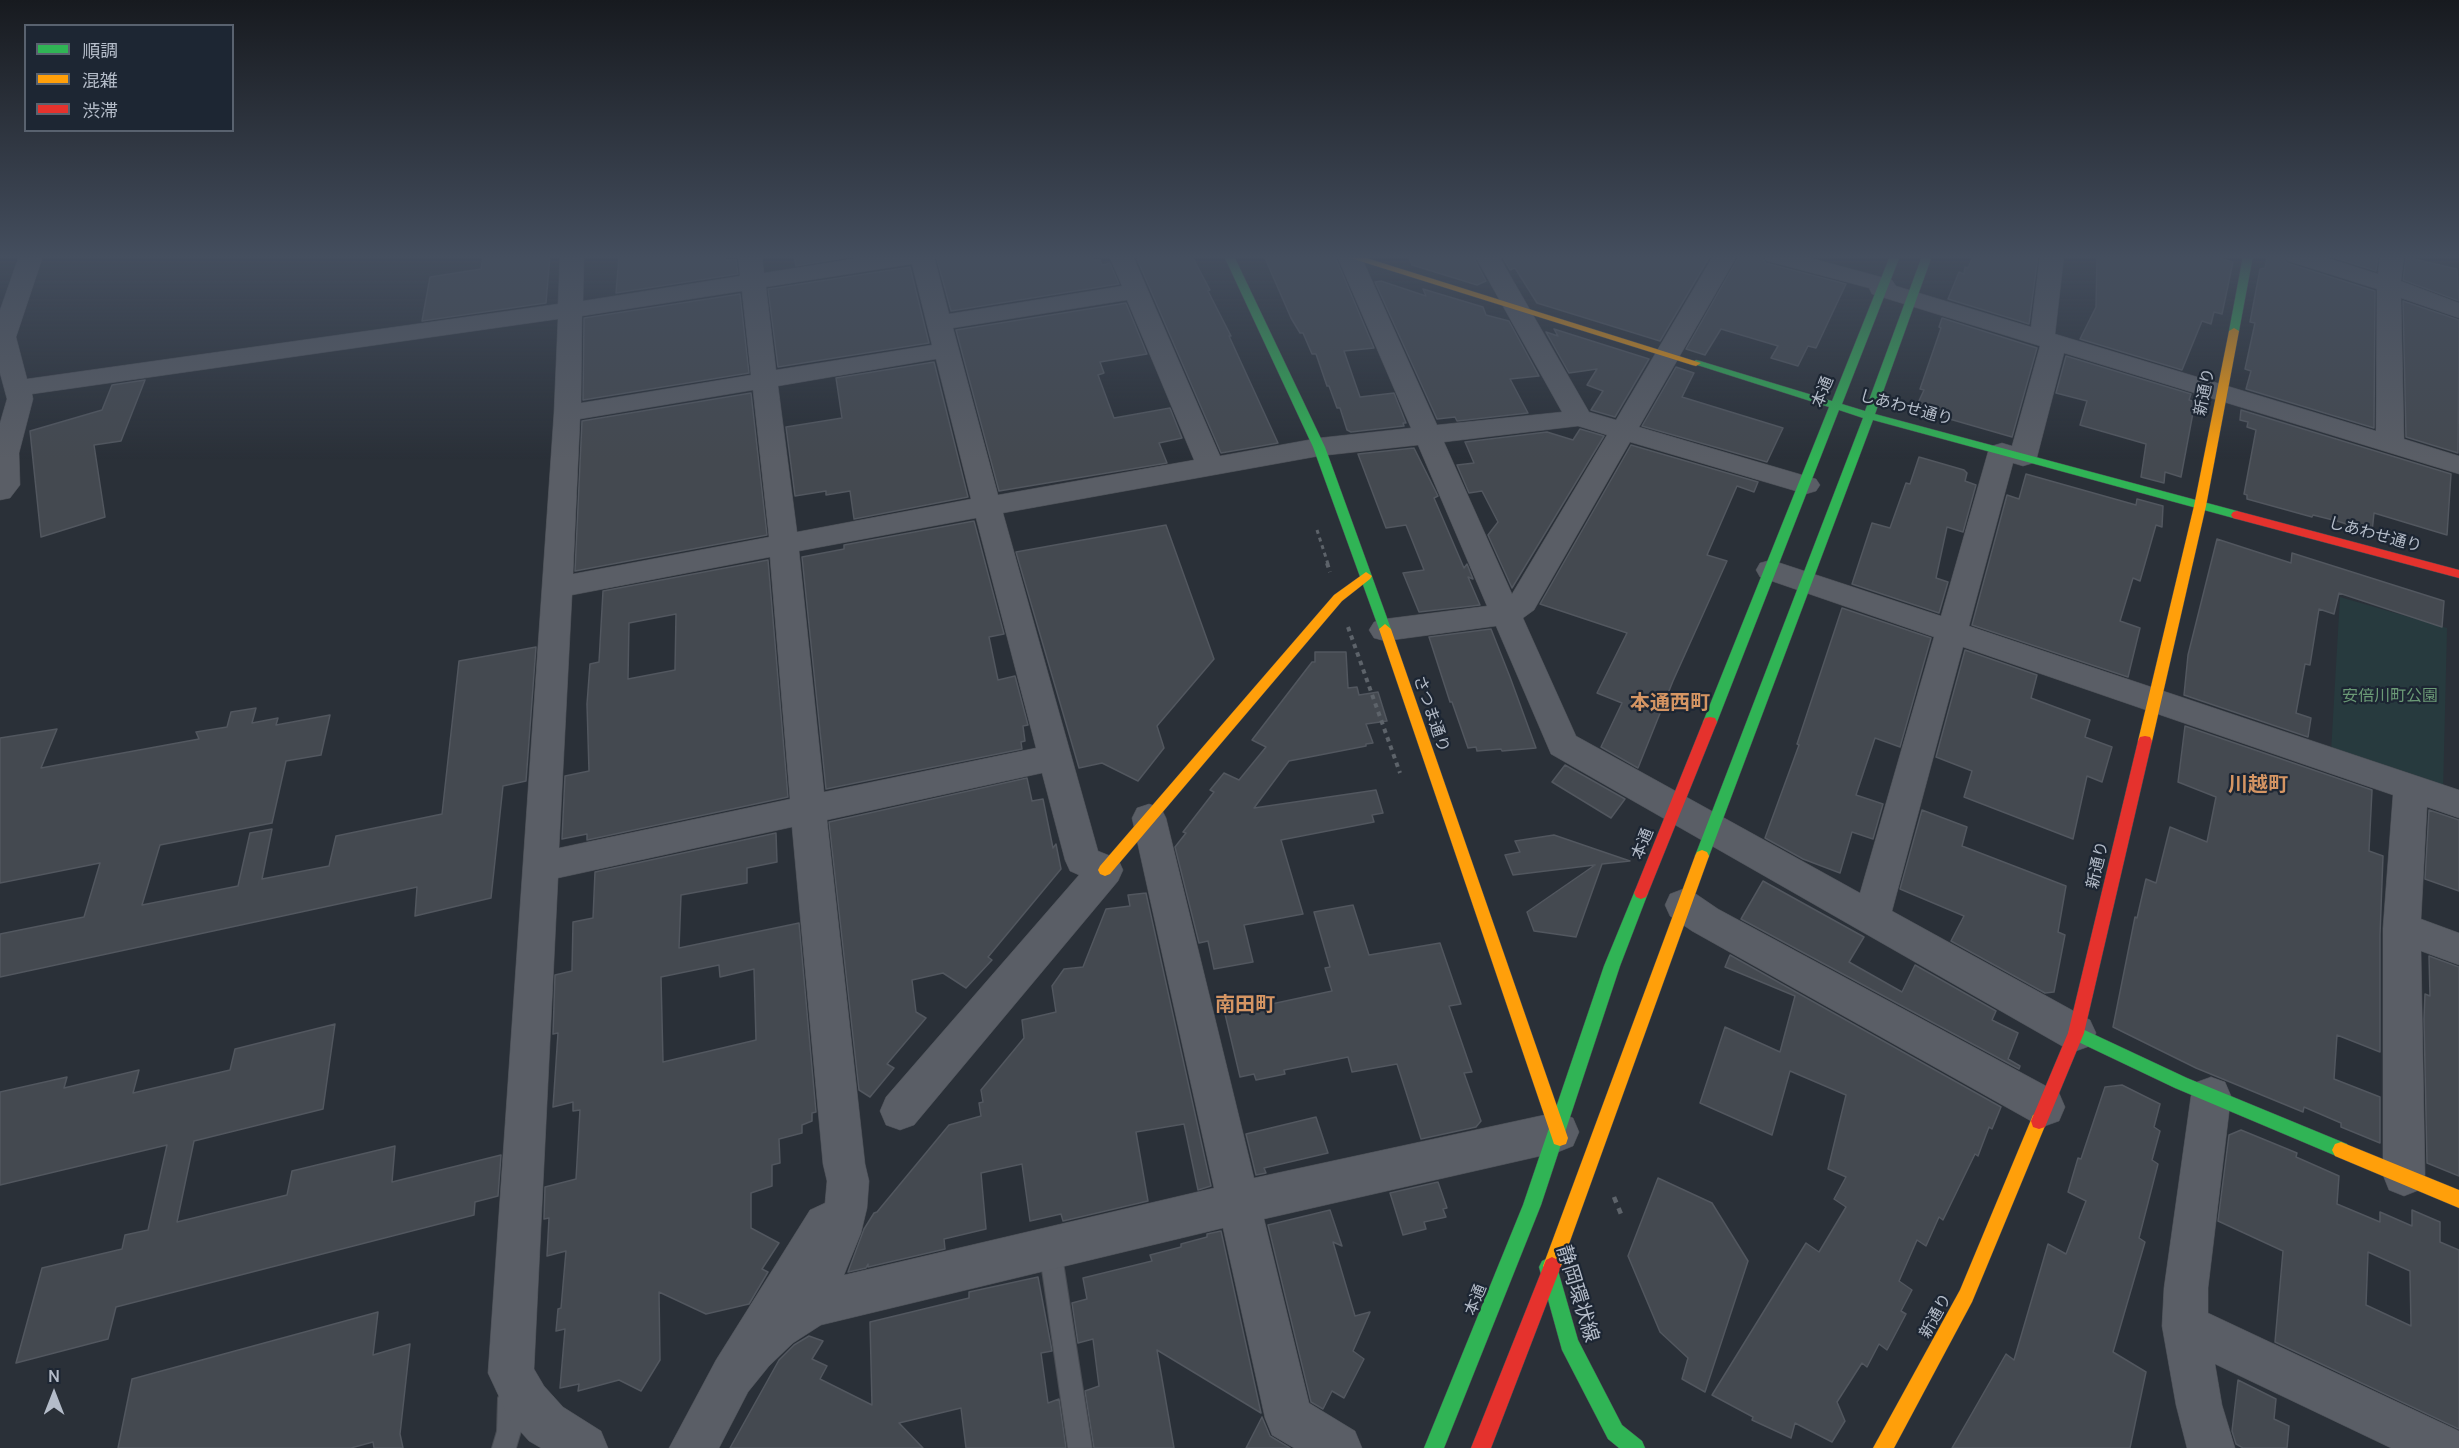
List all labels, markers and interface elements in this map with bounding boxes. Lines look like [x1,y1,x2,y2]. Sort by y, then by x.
legend [24,24,234,132]
text: 順調 [82,38,118,62]
text: 混雑 [82,68,118,92]
text: 渋滞 [82,98,118,122]
street label: 新通り [2191,367,2219,417]
street label: 本通 [1808,374,1838,410]
street label: しあわせ通り [1857,386,1955,430]
street label: しあわせ通り [2326,513,2424,557]
street label: さつま通り [1409,673,1453,755]
park label: 安倍川町公園 [2342,687,2438,707]
district label: 本通西町 [1630,691,1710,715]
district label: 川越町 [2228,773,2288,797]
street label: 本通 [1628,826,1658,862]
street label: 新通り [2083,839,2113,891]
district label: 南田町 [1215,993,1275,1017]
street label: 静岡環状線 [1551,1243,1603,1345]
street label: 本通 [1461,1282,1491,1318]
street label: 新通り [1916,1290,1956,1342]
north arrow [24,1364,84,1424]
text: N [48,1365,60,1387]

